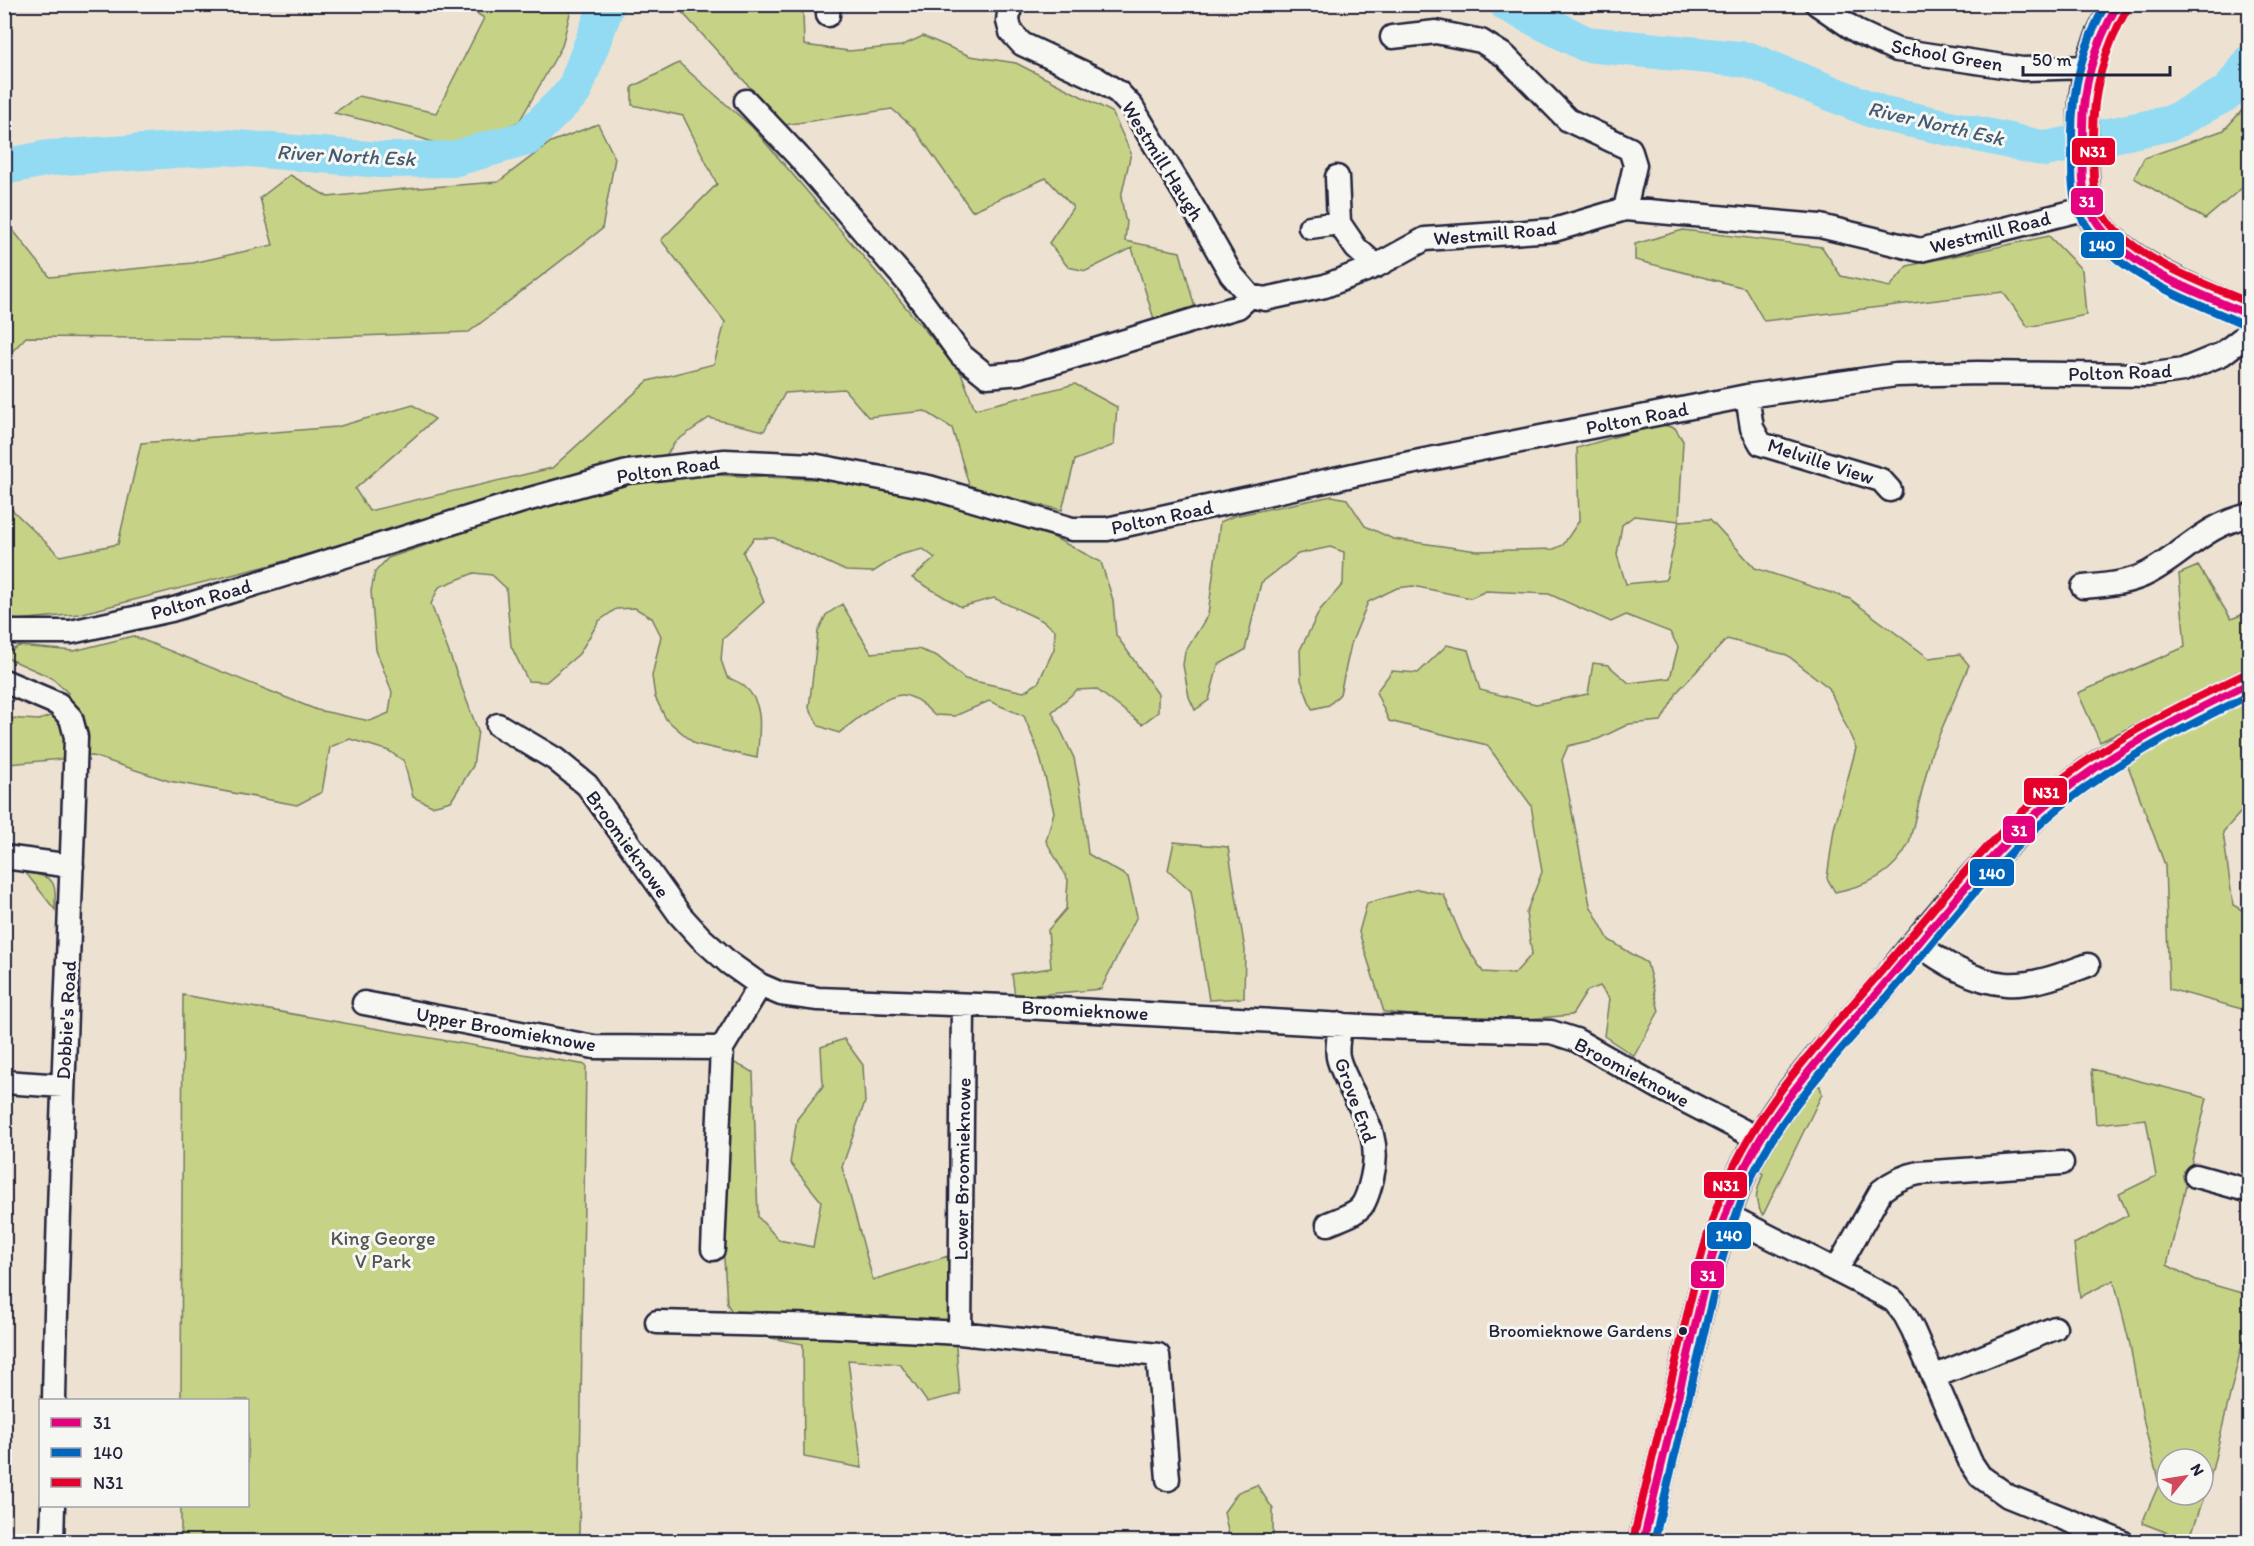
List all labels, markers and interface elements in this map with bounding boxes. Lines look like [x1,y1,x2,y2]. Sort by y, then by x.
street label: School Green [1889,33,2005,77]
scale bar [2023,39,2170,77]
text: 50 m [2032,49,2072,71]
water label: River North Esk [1866,95,2008,151]
street label: Westmill Haugh [1117,97,1209,225]
line badge: N31 [2071,137,2116,166]
water label: River North Esk [276,139,417,171]
text: N31 [2080,142,2107,161]
line badge: 31 [2070,187,2104,216]
text: 31 [2079,192,2096,211]
street label: Westmill Road [1927,205,2053,259]
street label: Westmill Road [1432,216,1558,250]
line badge: 140 [2080,231,2125,259]
text: 140 [2089,236,2116,255]
street label: Polton Road [2068,358,2172,386]
street label: Polton Road [1584,396,1690,440]
street label: Melville View [1765,432,1877,490]
street label: Polton Road [615,450,721,488]
street label: Polton Road [1109,494,1215,540]
street label: Polton Road [148,573,254,625]
line badge: N31 [2023,777,2068,806]
text: N31 [2033,783,2060,802]
street label: Broomieknowe [581,786,675,902]
line badge: 31 [2002,815,2036,844]
text: 31 [2011,821,2028,840]
line badge: 140 [1969,858,2015,887]
text: 140 [1979,864,2006,883]
street label: Dobbie's Road [51,960,81,1080]
street label: Broomieknowe [1021,995,1149,1025]
street label: Upper Broomieknowe [414,1001,598,1057]
street label: Broomieknowe [1570,1032,1694,1112]
street label: Grove End [1330,1054,1382,1146]
street label: Lower Broomieknowe [948,1077,976,1261]
line badge: N31 [1703,1171,1748,1199]
text: N31 [1713,1176,1740,1195]
line badge: 140 [1706,1221,1752,1250]
park label: King George V Park [330,1226,436,1273]
text: 140 [1716,1226,1743,1245]
line badge: 31 [1690,1260,1725,1289]
text: 31 [1700,1266,1717,1285]
place label: Broomieknowe Gardens [1488,1320,1672,1342]
marker: Broomieknowe Gardens [1677,1325,1689,1337]
legend [39,1399,249,1507]
text: 31 [93,1412,111,1434]
text: 140 [93,1442,123,1464]
north arrow [2155,1447,2215,1507]
text: N [2187,1460,2208,1479]
text: N31 [93,1472,123,1494]

